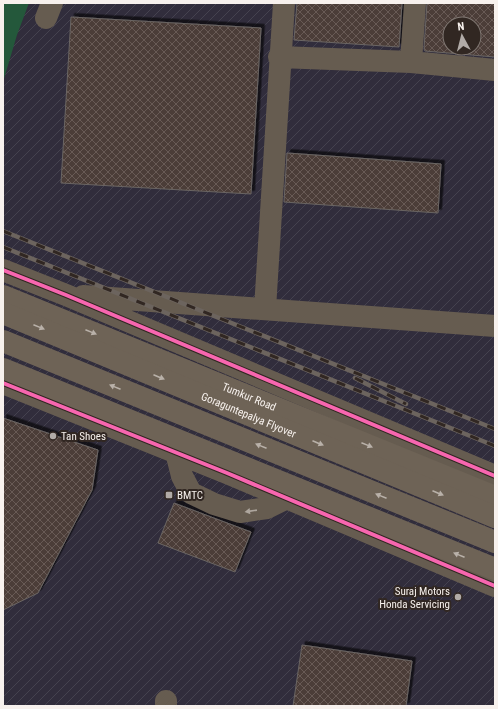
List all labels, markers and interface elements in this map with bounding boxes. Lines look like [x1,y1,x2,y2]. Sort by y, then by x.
north arrow [442,16,482,56]
text: N [457,20,465,33]
one-way arrow [34,325,46,331]
one-way arrow [85,329,97,335]
one-way arrow [154,374,165,380]
street label: Tumkur Road [220,380,278,413]
one-way arrow [108,383,120,389]
street label: Goraguntepalya Flyover [199,389,299,441]
place label: Tan Shoes [61,430,106,443]
marker: Tan Shoes [48,431,58,441]
one-way arrow [313,440,324,446]
one-way arrow [361,442,373,448]
one-way arrow [254,443,266,449]
place label: BMTC [177,489,203,502]
marker: BMTC [164,490,174,500]
one-way arrow [433,490,444,496]
one-way arrow [375,492,387,498]
one-way arrow [244,508,257,514]
one-way arrow [452,551,464,557]
place label: Suraj Motors Honda Servicing [379,585,450,611]
marker: Suraj Motors Honda Servicing [453,592,463,602]

